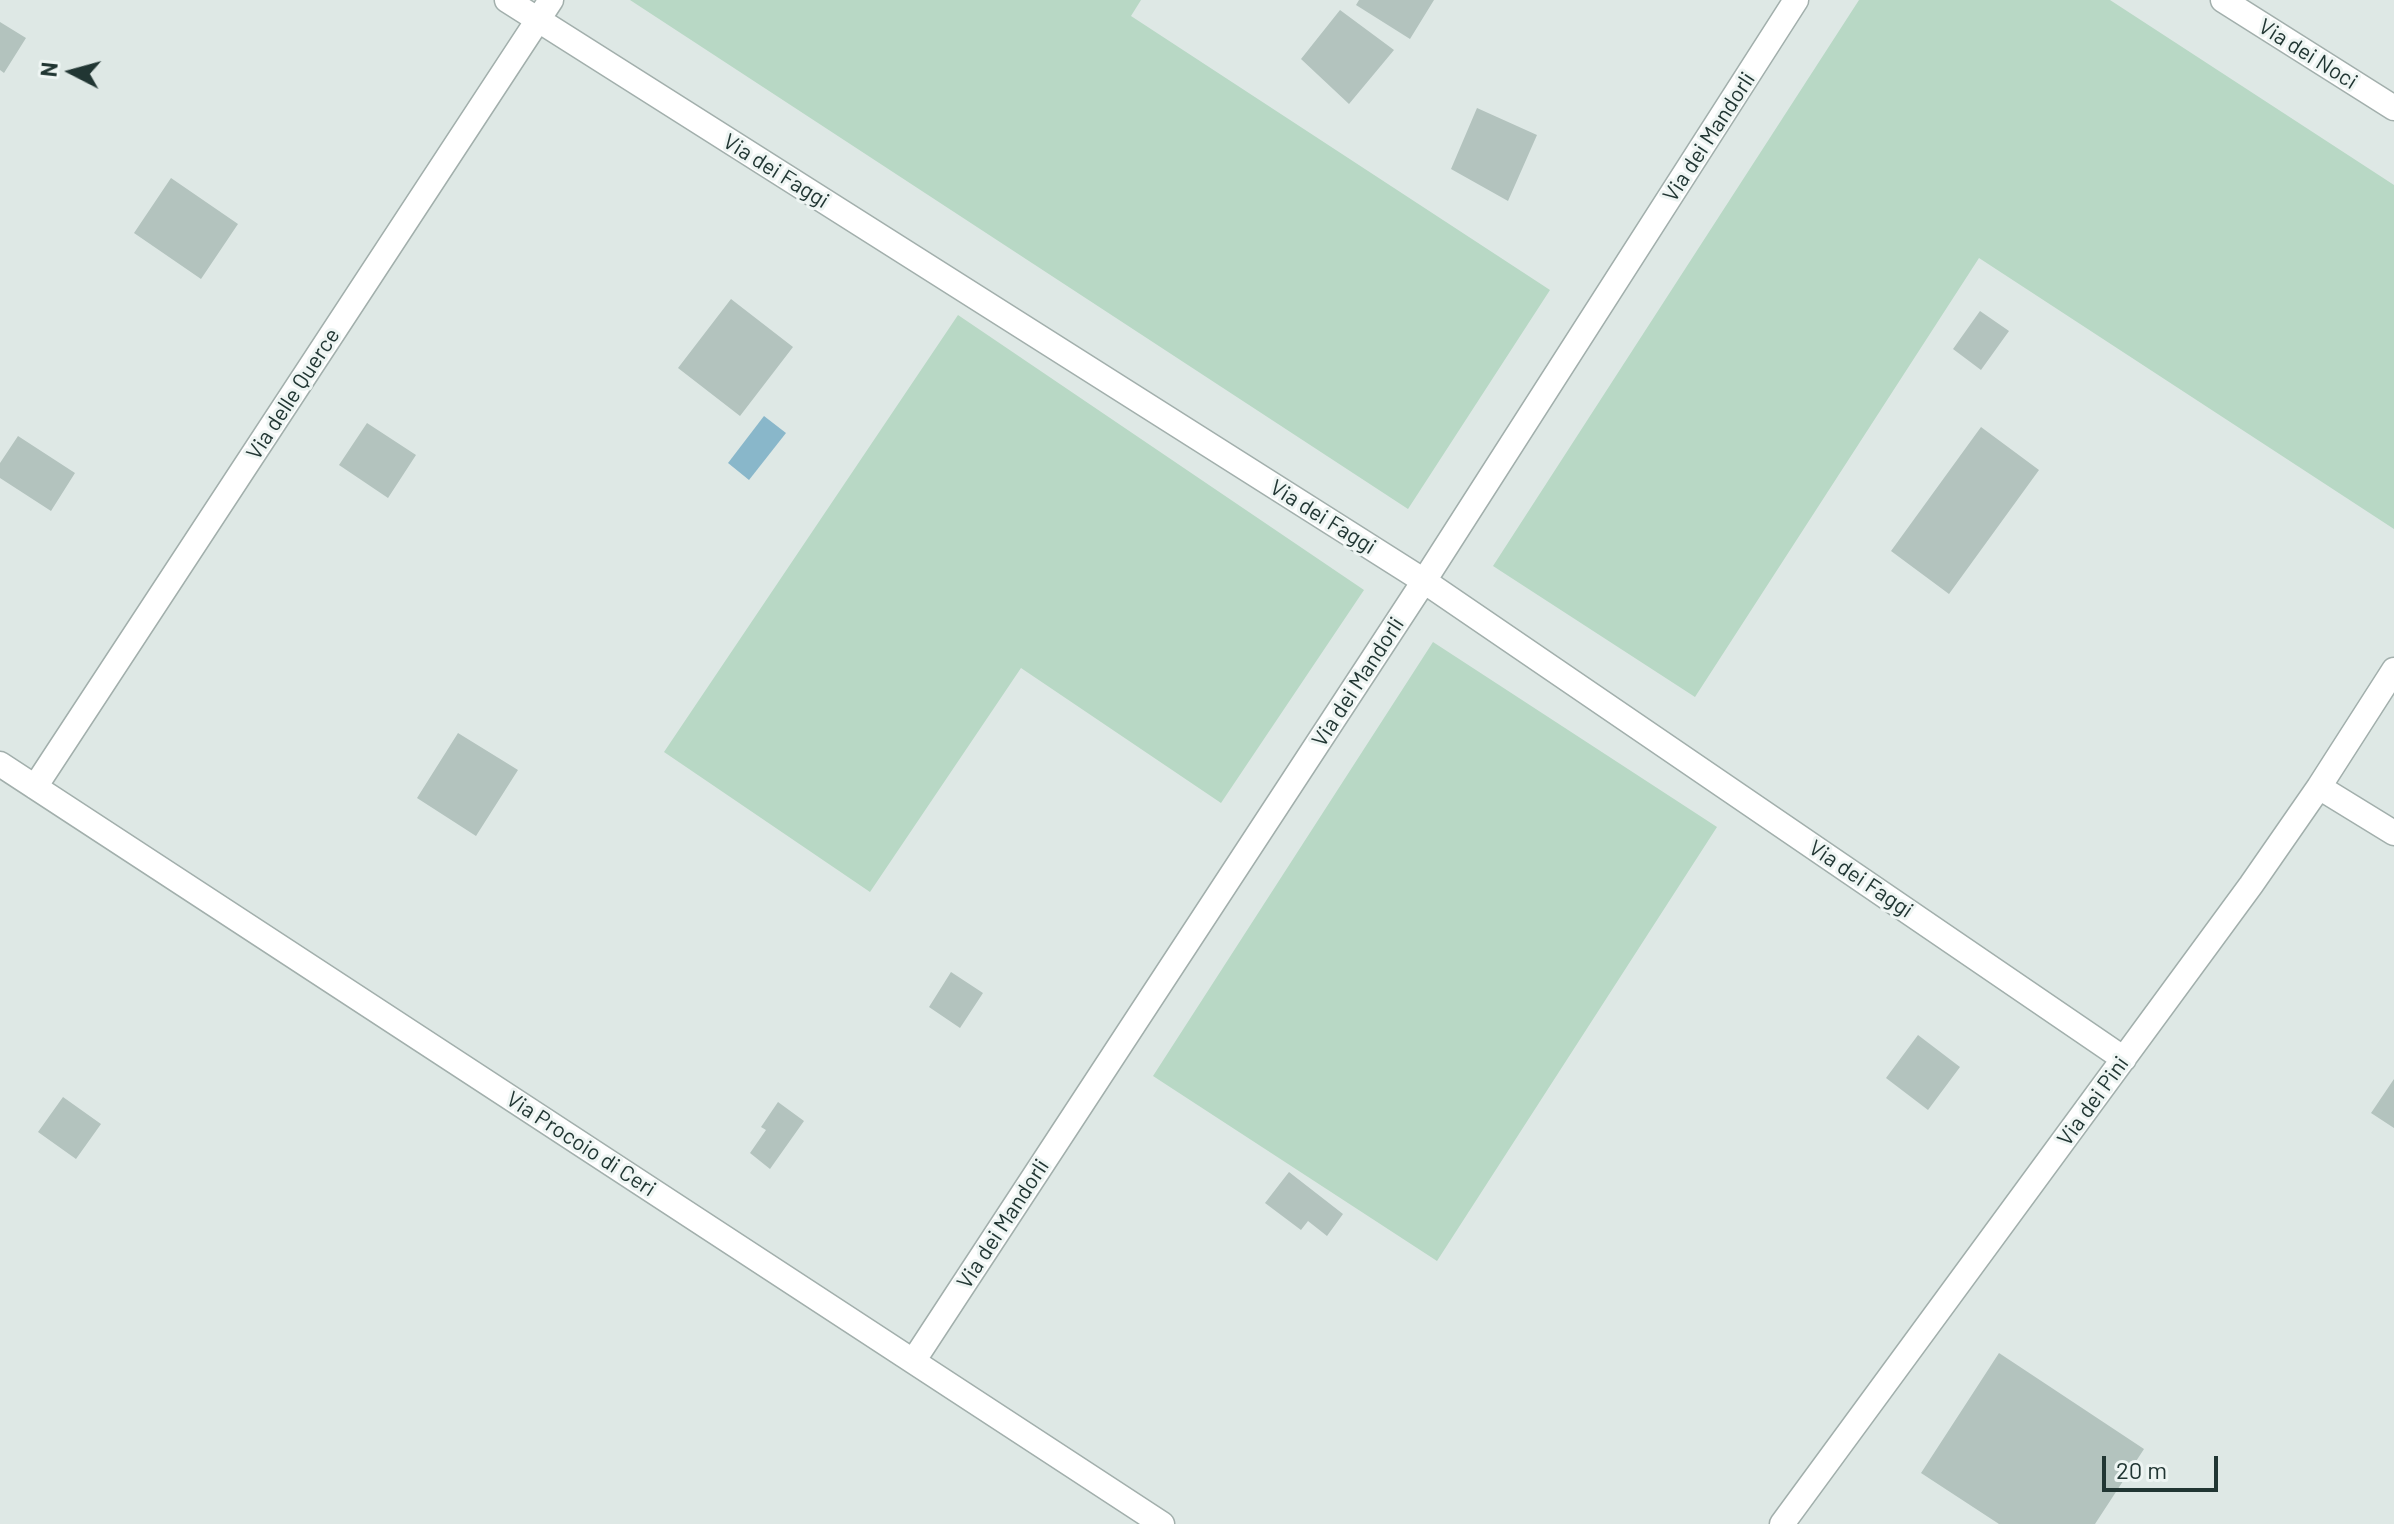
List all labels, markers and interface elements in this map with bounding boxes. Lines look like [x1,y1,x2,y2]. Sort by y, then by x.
street label: Via dei Noci [2254,13,2362,95]
north arrow [32,32,112,112]
text: N [34,61,62,78]
street label: Via dei Mandorli [1657,67,1761,207]
street label: Via dei Faggi [718,128,834,214]
street label: Via delle Querce [241,323,345,465]
street label: Via dei Faggi [1265,474,1381,560]
street label: Via dei Mandorli [1306,612,1410,752]
street label: Via dei Faggi [1804,834,1918,924]
street label: Via dei Pini [2052,1051,2134,1151]
street label: Via Procoio di Ceri [501,1086,661,1202]
street label: Via dei Mandorli [951,1154,1055,1294]
scale bar [2106,1440,2222,1490]
text: 20 m [2116,1455,2167,1484]

